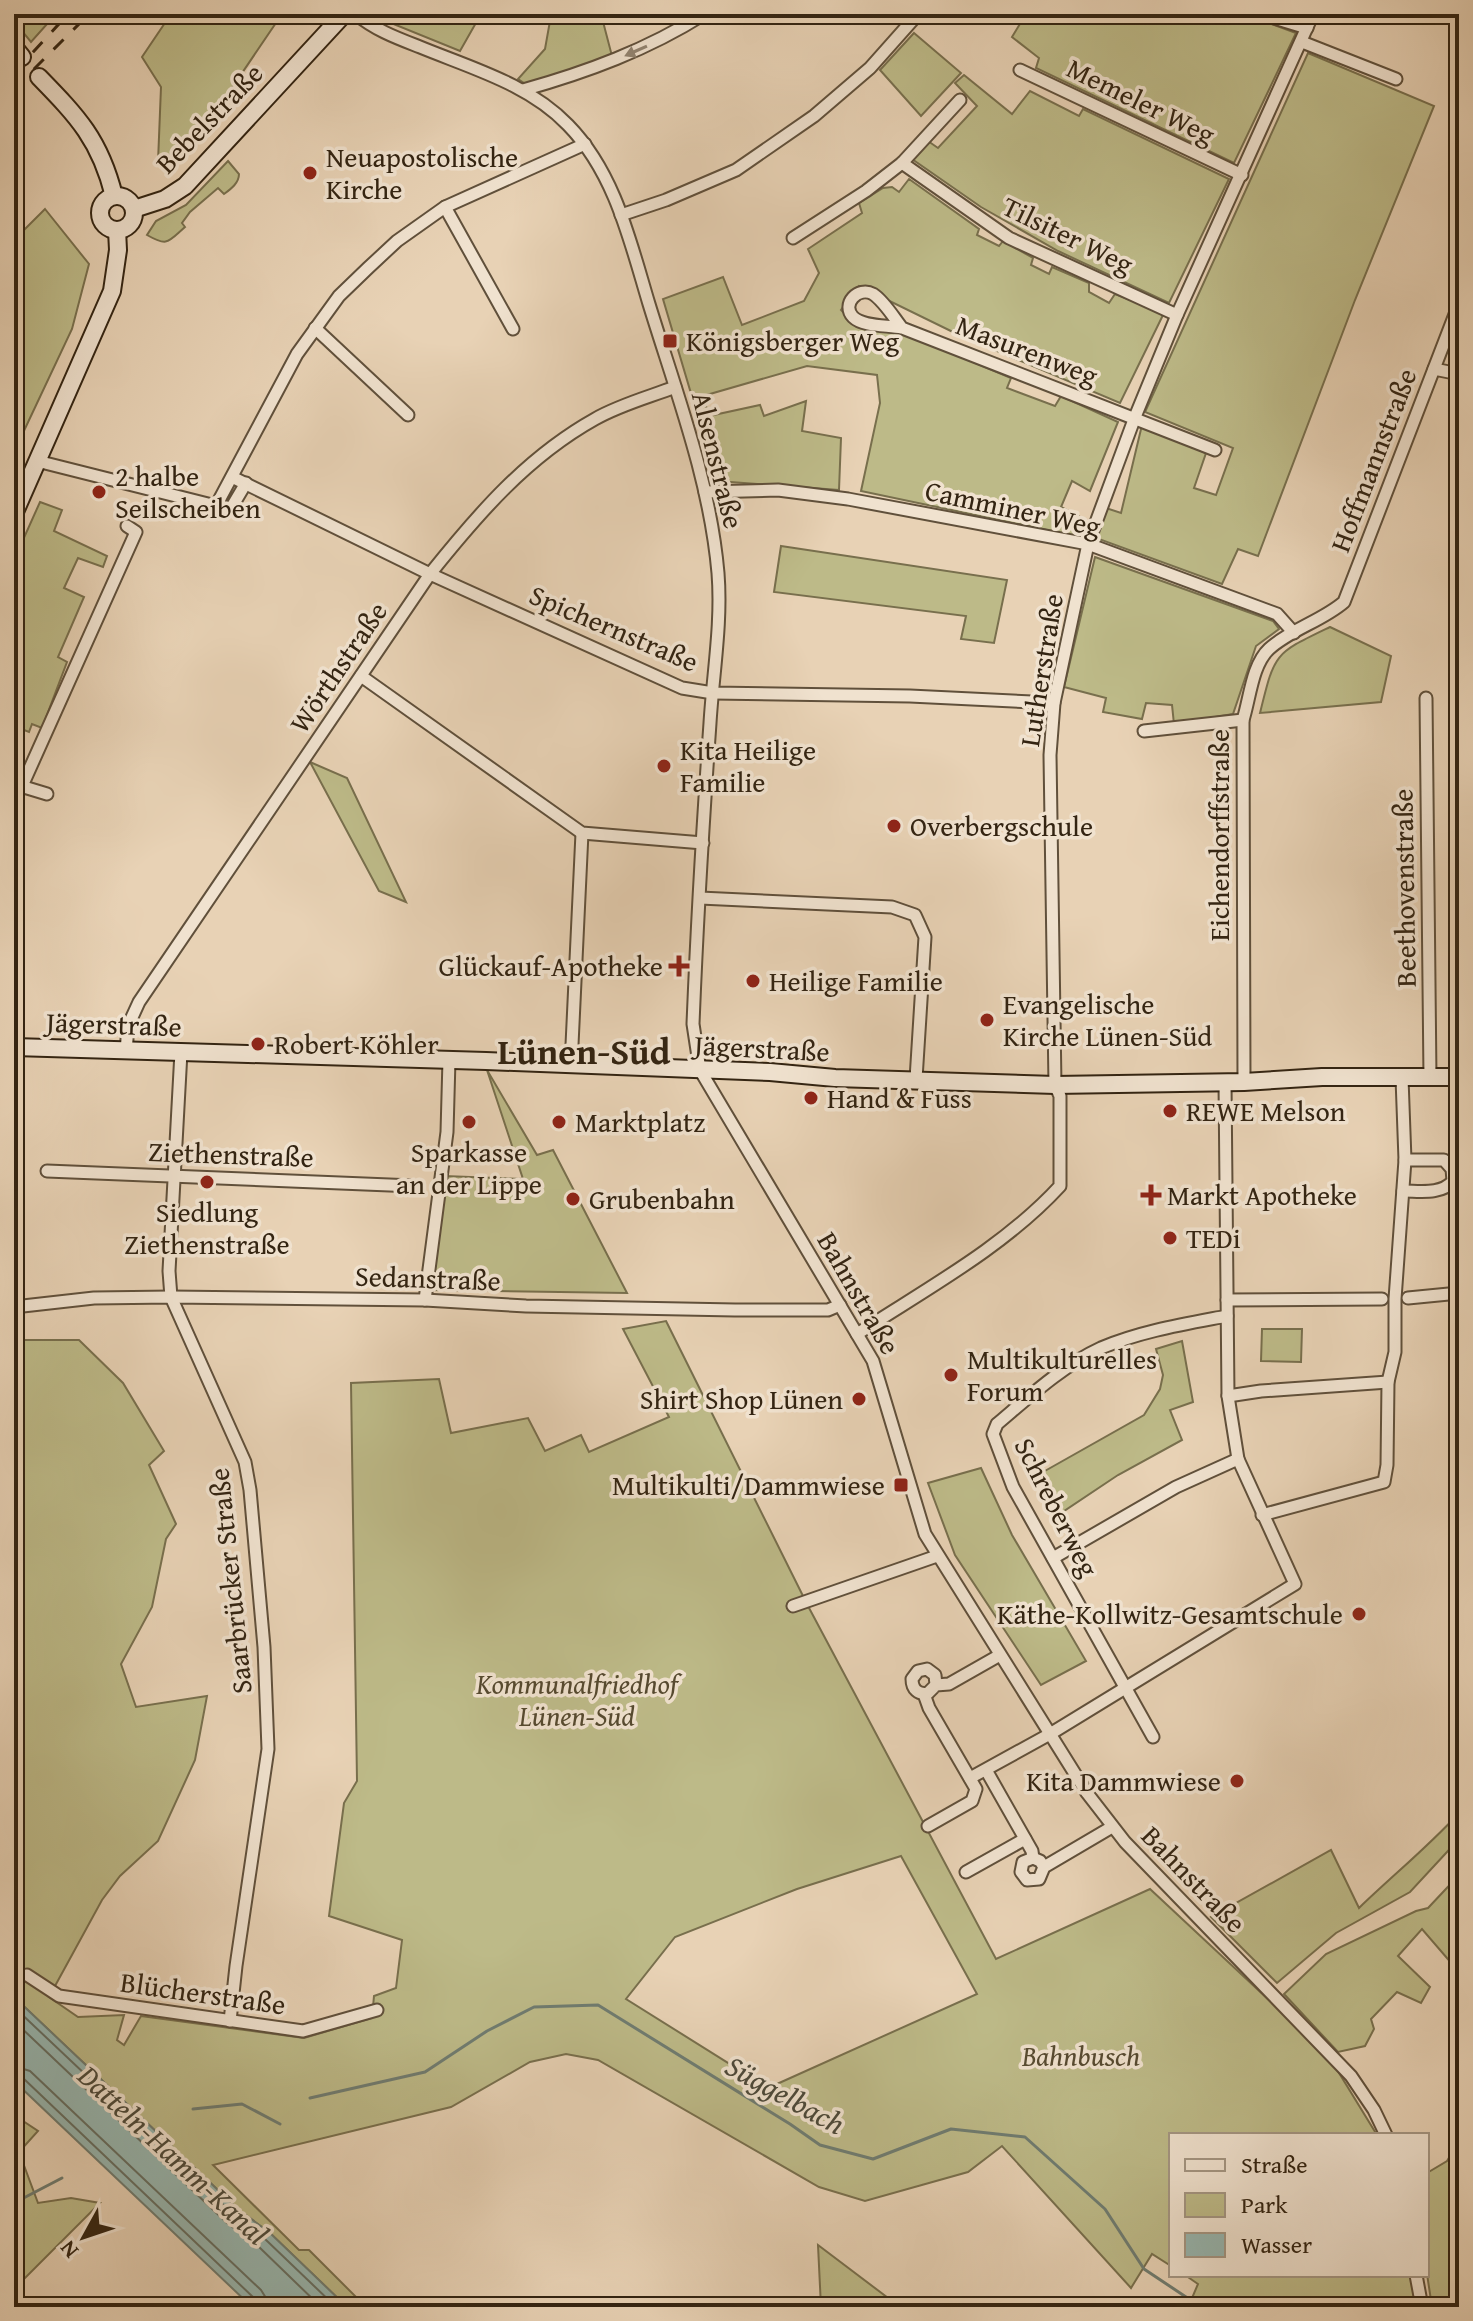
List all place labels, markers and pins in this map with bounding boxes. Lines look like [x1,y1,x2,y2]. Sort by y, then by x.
place label: Neuapostolische Kirche [326,136,518,209]
marker: Neuapostolische Kirche [301,164,319,182]
place label: Königsberger Weg [686,320,899,361]
marker: Königsberger Weg [661,332,679,350]
place label: 2 halbe Seilscheiben [115,455,261,528]
marker: 2 halbe Seilscheiben [90,483,108,501]
place label: Kita Heilige Familie [680,729,816,802]
marker: Kita Heilige Familie [655,757,673,775]
place label: Overbergschule [910,805,1093,846]
marker: Overbergschule [885,817,903,835]
place label: Glückauf-Apotheke [438,945,663,986]
marker: Glückauf-Apotheke [670,957,688,975]
place label: Heilige Familie [769,960,943,1001]
marker: Heilige Familie [744,972,762,990]
place label: Evangelische Kirche Lünen-Süd [1003,983,1212,1056]
marker: Evangelische Kirche Lünen-Süd [978,1011,996,1029]
place label: Robert Köhler [274,1023,439,1064]
marker: Robert Köhler [249,1035,267,1053]
place label: Hand & Fuss [827,1077,972,1118]
marker: Hand & Fuss [802,1089,820,1107]
place label: REWE Melson [1186,1090,1346,1131]
place label: Marktplatz [575,1101,705,1142]
marker: REWE Melson [1161,1102,1179,1120]
marker: Sparkasse an der Lippe [460,1113,478,1131]
marker: Marktplatz [550,1113,568,1131]
place label: Sparkasse an der Lippe [396,1131,542,1204]
marker: Siedlung Ziethenstraße [198,1173,216,1191]
place label: Markt Apotheke [1167,1174,1357,1215]
place label: Grubenbahn [589,1178,735,1219]
marker: Markt Apotheke [1142,1186,1160,1204]
marker: Grubenbahn [564,1190,582,1208]
place label: Siedlung Ziethenstraße [124,1191,290,1264]
place label: TEDi [1186,1217,1241,1258]
marker: TEDi [1161,1229,1179,1247]
place label: Multikulturelles Forum [967,1338,1157,1411]
marker: Multikulturelles Forum [942,1366,960,1384]
place label: Shirt Shop Lünen [640,1378,843,1419]
marker: Shirt Shop Lünen [850,1390,868,1408]
place label: Multikulti/Dammwiese [612,1464,885,1505]
marker: Multikulti/Dammwiese [892,1476,910,1494]
place label: Käthe-Kollwitz-Gesamtschule [997,1593,1343,1634]
marker: Käthe-Kollwitz-Gesamtschule [1350,1605,1368,1623]
place label: Kita Dammwiese [1026,1760,1221,1801]
marker: Kita Dammwiese [1228,1772,1246,1790]

